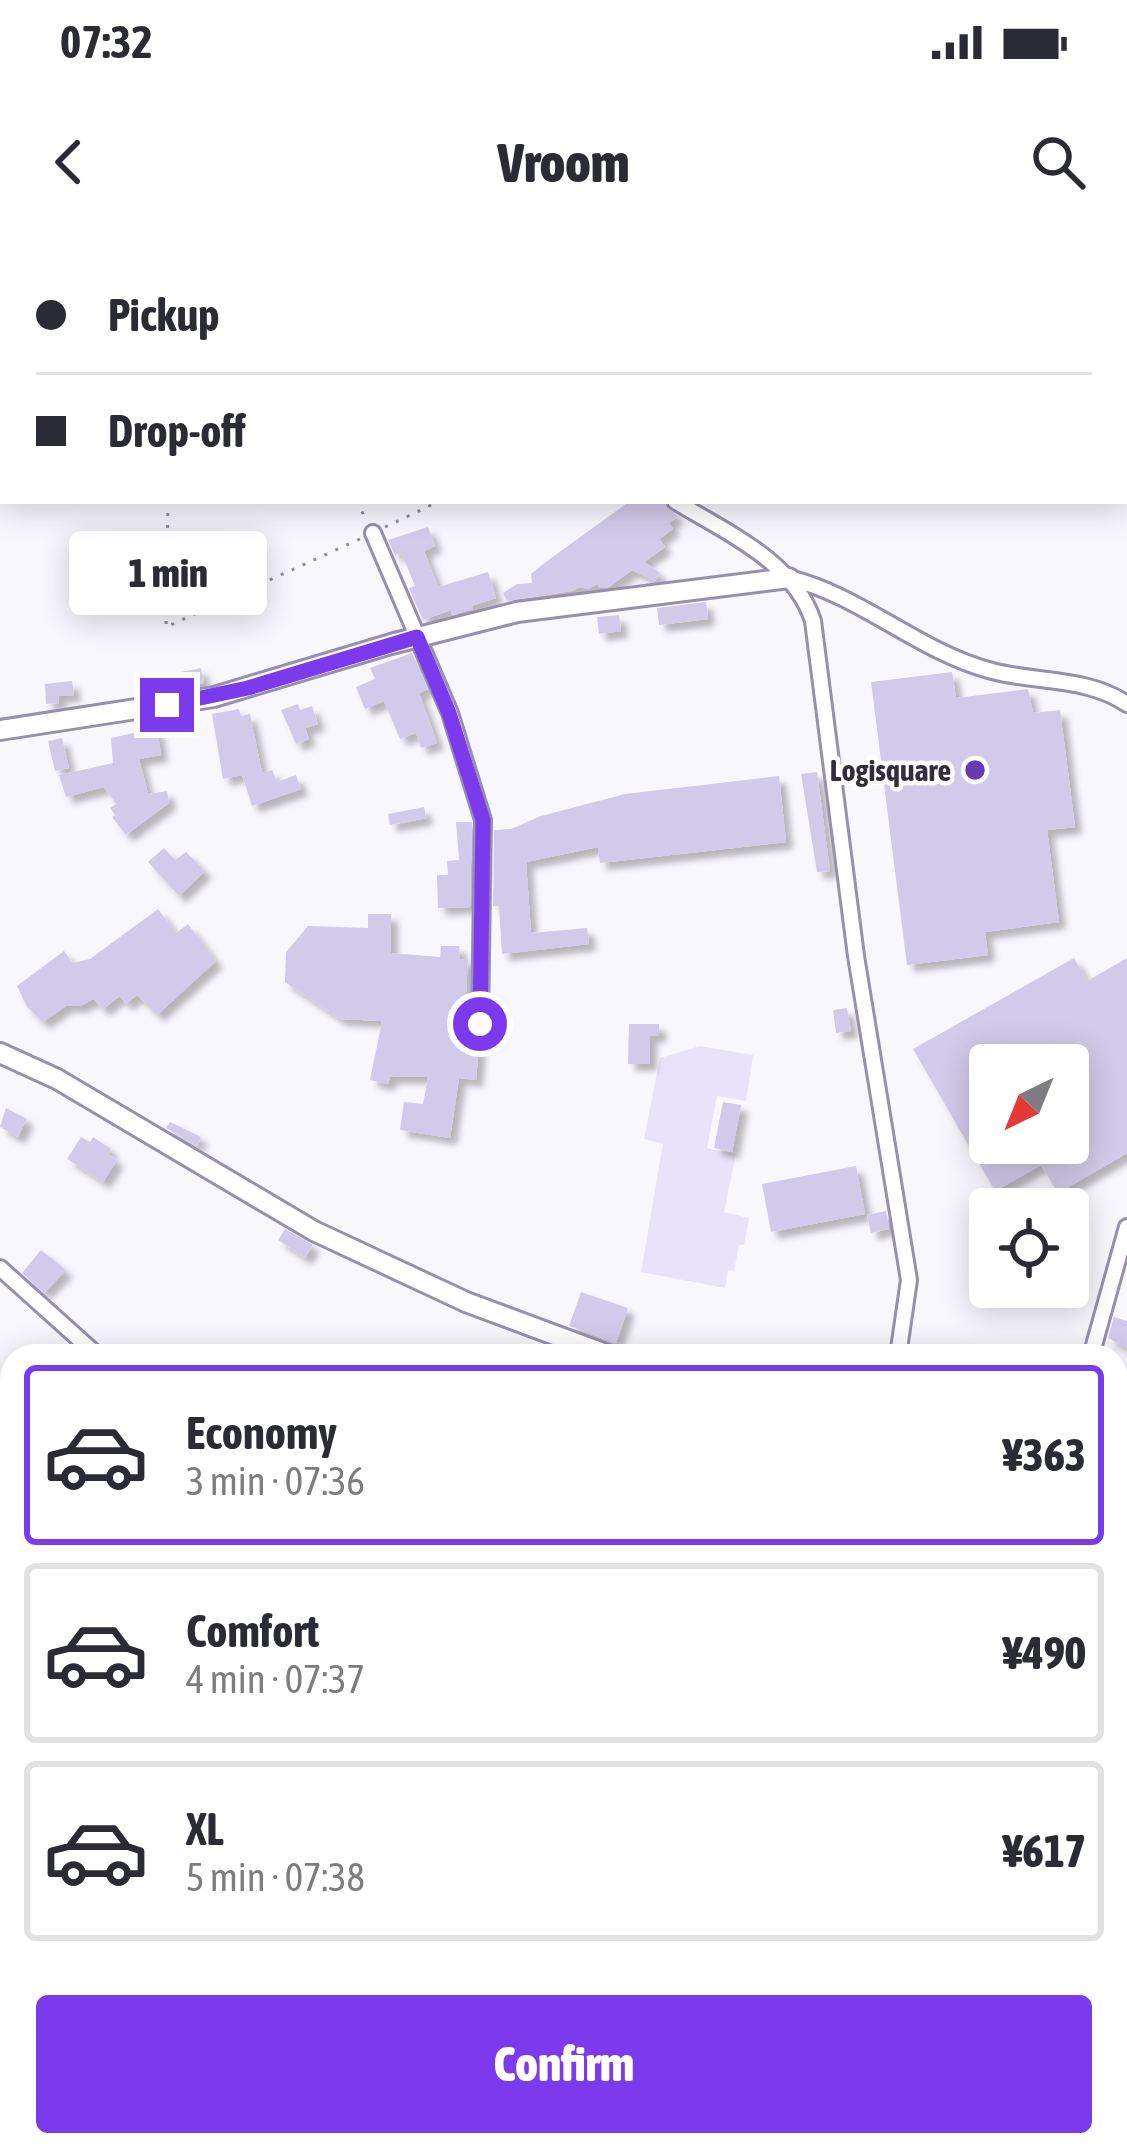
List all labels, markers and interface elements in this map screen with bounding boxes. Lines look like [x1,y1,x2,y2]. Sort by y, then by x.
text: 07:32 [60,16,153,68]
icon: back [36,129,102,195]
icon: search [1025,129,1091,195]
text: Vroom [497,132,630,193]
text: Pickup [108,289,219,341]
text: Drop-off [108,405,246,457]
callout: 1 min [68,531,266,615]
text: 1 min [128,551,208,595]
route end [140,678,194,732]
place label: Logisquare [830,753,951,787]
marker: Logisquare [962,757,988,783]
route start [453,997,507,1051]
north arrow [969,1044,1089,1164]
map controls [969,1044,1089,1308]
button: locate [969,1188,1089,1308]
icon: car [42,1401,150,1509]
text: Economy [186,1407,337,1459]
text: ¥363 [1003,1429,1086,1481]
text: 3 min · 07:36 [186,1459,365,1503]
icon: car [42,1599,150,1707]
text: Comfort [186,1605,319,1657]
text: ¥490 [1003,1627,1086,1679]
text: 4 min · 07:37 [186,1657,365,1701]
icon: car [42,1797,150,1905]
text: XL [186,1803,224,1855]
text: ¥617 [1003,1825,1086,1877]
text: 5 min · 07:38 [186,1855,365,1899]
button: Confirm [36,1995,1092,2133]

